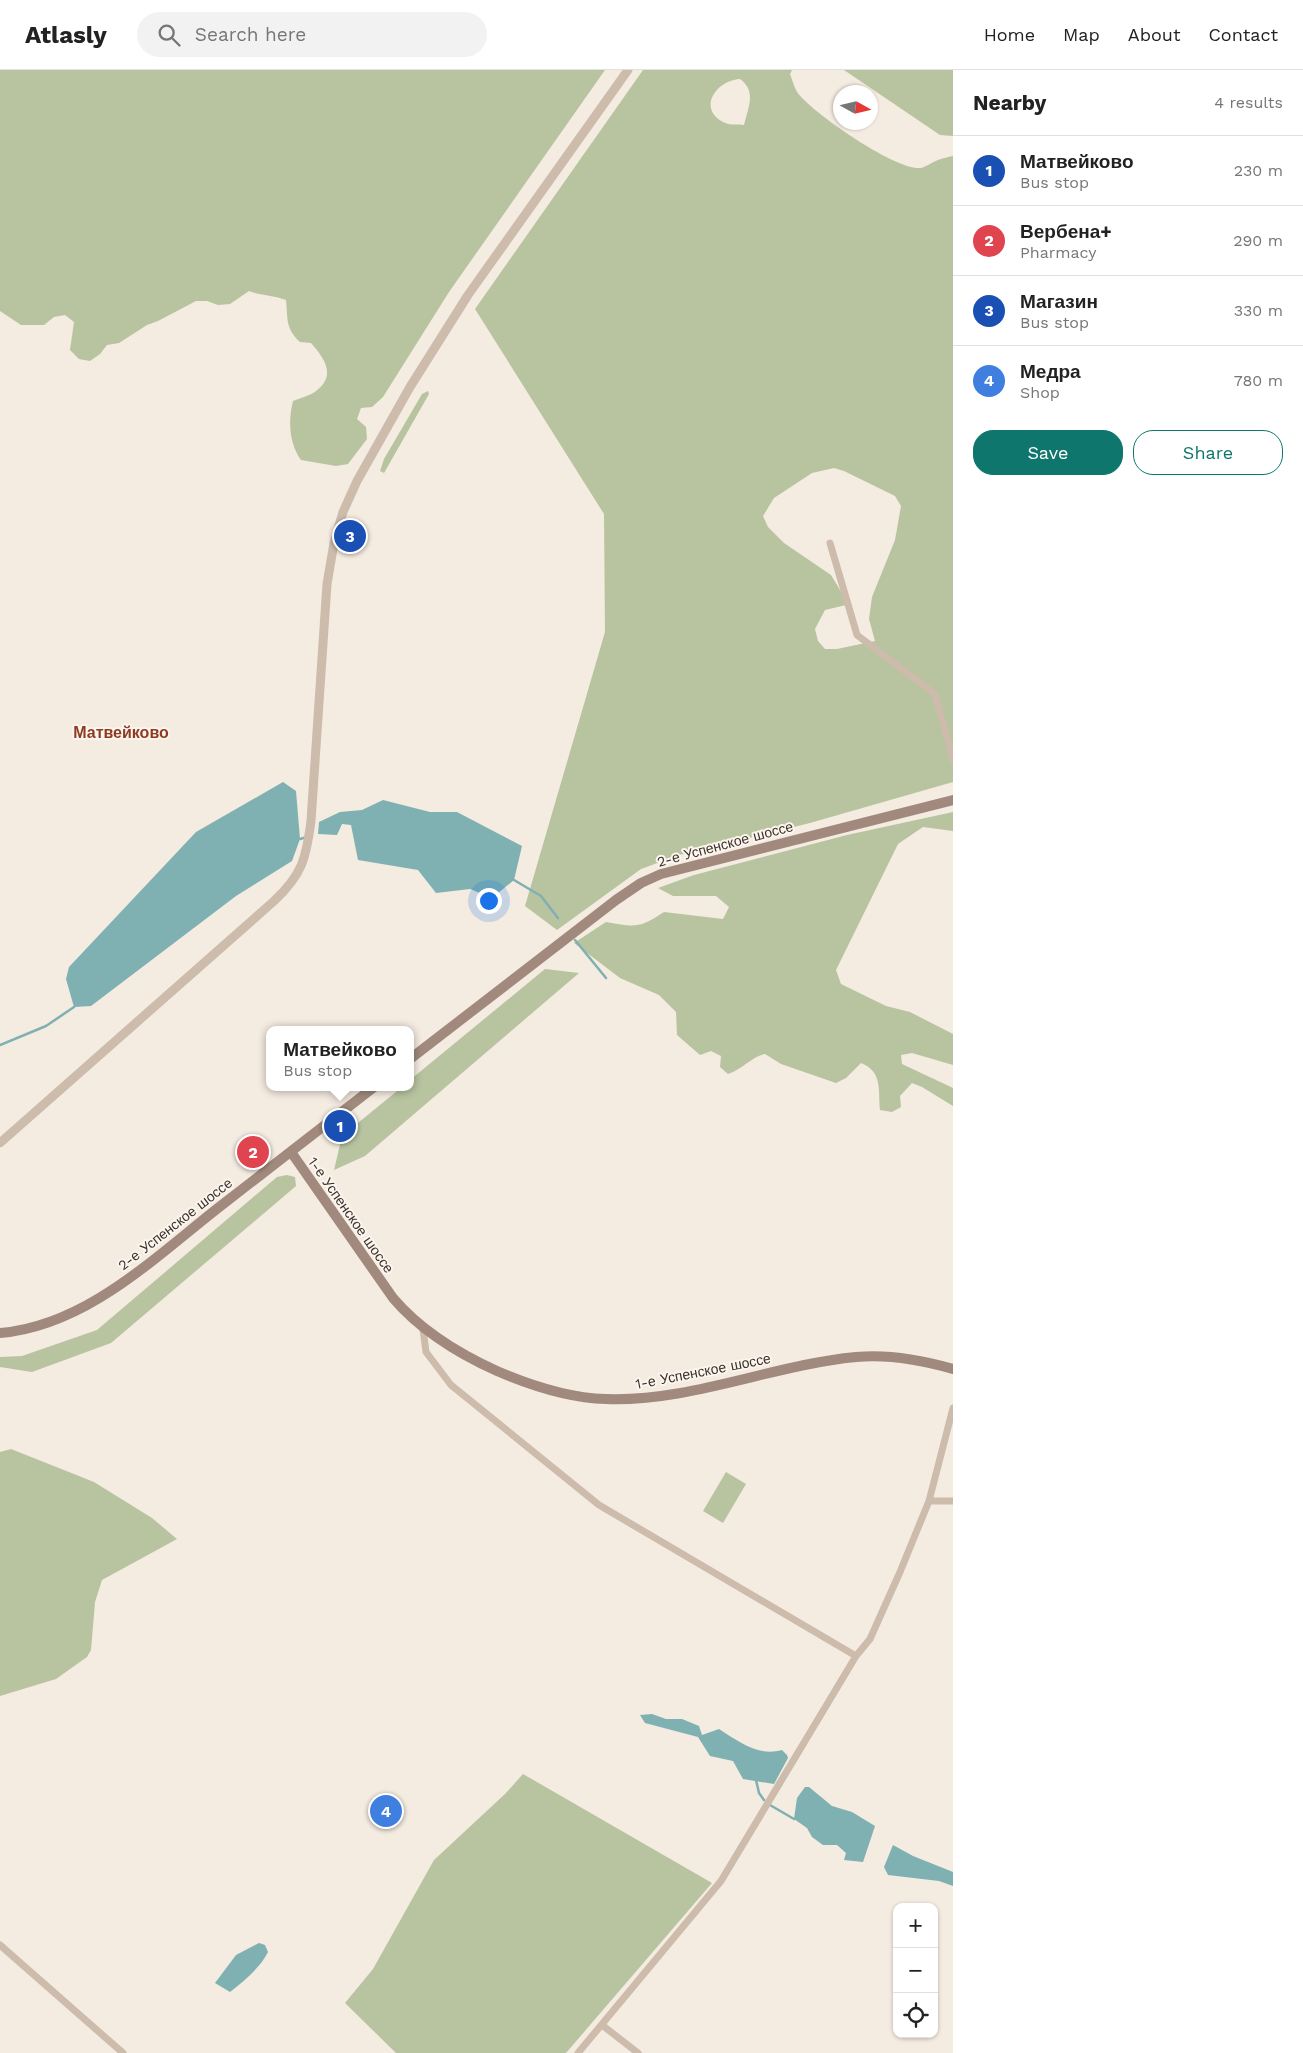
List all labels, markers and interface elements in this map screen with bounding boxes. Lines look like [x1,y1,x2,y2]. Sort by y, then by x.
search box [137,12,487,57]
text: Atlasly [25,21,107,49]
icon: search [155,21,183,49]
text: Search here [195,23,306,46]
text: Home [984,24,1035,45]
text: Map [1063,24,1100,45]
text: About [1128,24,1180,45]
text: Contact [1208,24,1278,45]
north arrow [833,85,878,130]
text: Nearby [973,90,1046,115]
text: 4 results [1214,93,1283,112]
text: Матвейково [1020,150,1134,173]
text: 1 [986,161,992,180]
text: 230 m [1234,161,1283,180]
text: Bus stop [1020,173,1089,192]
text: Вербена+ [1020,220,1112,243]
text: 2 [984,231,994,250]
text: 290 m [1233,231,1283,250]
text: Pharmacy [1020,243,1096,262]
text: Магазин [1020,290,1098,313]
text: 3 [984,301,994,320]
text: 330 m [1234,301,1283,320]
text: Bus stop [1020,313,1089,332]
text: Медра [1020,360,1081,383]
text: 4 [984,371,994,390]
text: 780 m [1234,371,1283,390]
text: Shop [1020,383,1060,402]
button: Save [973,430,1123,475]
button: Share [1133,430,1283,475]
pin: 3 [334,517,366,555]
district label: Матвейково [73,723,169,742]
street label: 2-е Успенское шоссе [655,818,795,870]
your location [476,888,502,914]
popup [266,1026,414,1091]
text: Матвейково [283,1038,397,1061]
text: Bus stop [283,1061,352,1080]
pin: 1 [324,1107,356,1145]
pin: 2 [237,1133,269,1171]
street label: 1-е Успенское шоссе [305,1154,397,1276]
street label: 2-е Успенское шоссе [115,1174,235,1273]
street label: 1-е Успенское шоссе [634,1350,772,1392]
pin: 4 [370,1792,402,1830]
map controls [893,1903,938,2038]
button: + [893,1903,938,1948]
button: − [893,1948,938,1993]
button: locate [893,1993,938,2038]

